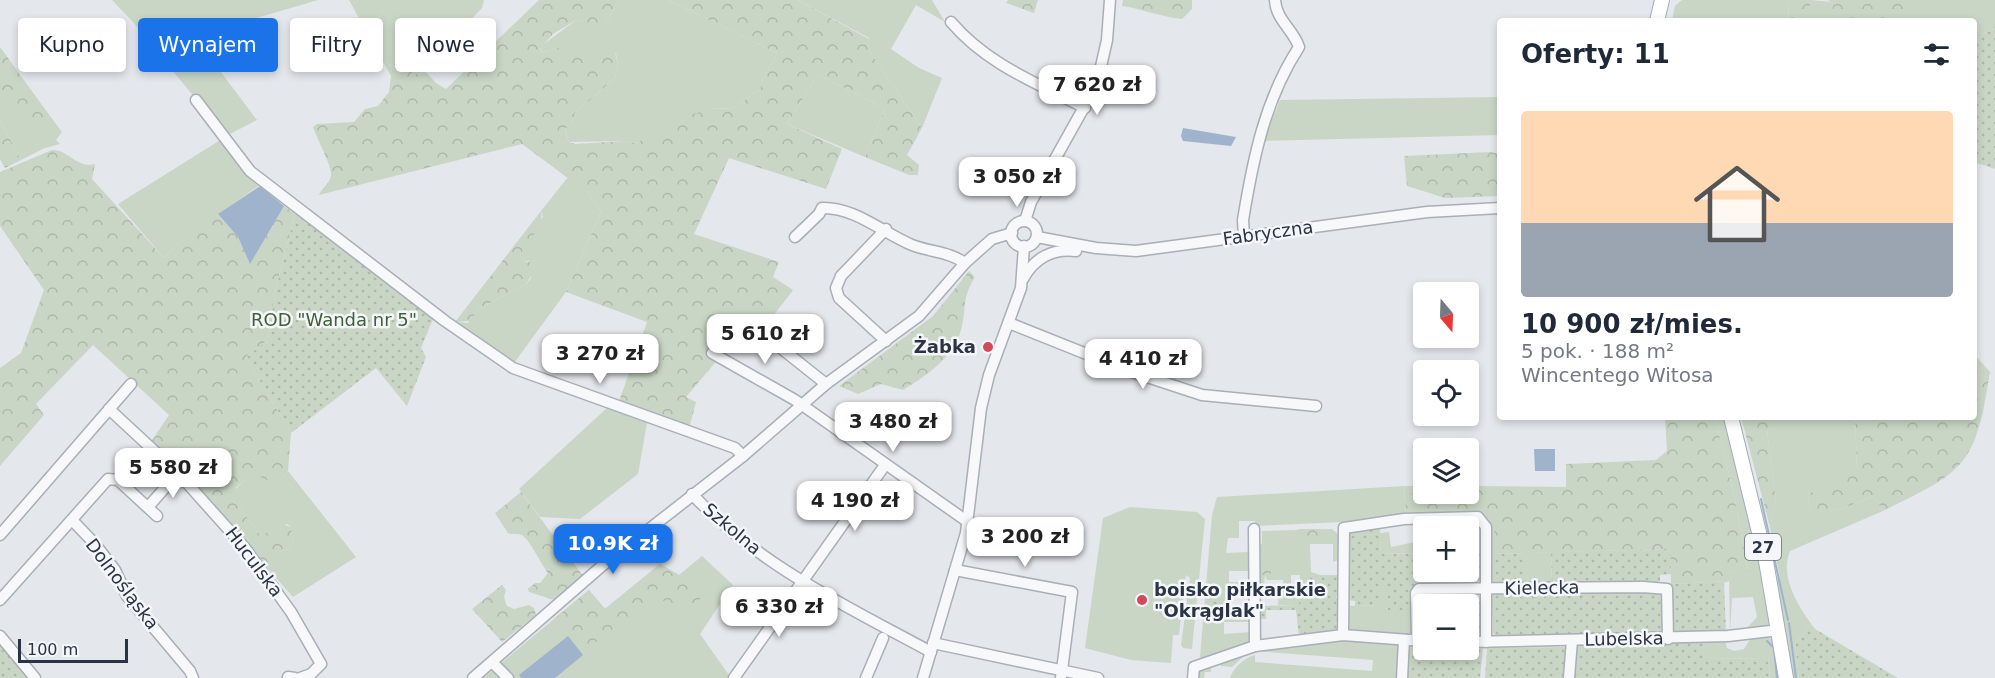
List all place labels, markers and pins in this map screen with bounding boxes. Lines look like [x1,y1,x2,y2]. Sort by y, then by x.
pin: 7 620 zł [1035,65,1159,116]
pin: 3 050 zł [955,157,1079,208]
pin: 5 610 zł [703,314,827,365]
pin: 3 270 zł [538,334,662,385]
place label: Żabka [914,336,976,357]
pin: 4 410 zł [1081,339,1205,390]
marker: Żabka [981,340,995,354]
pin: 3 480 zł [831,402,955,453]
pin: 5 580 zł [111,448,235,499]
pin: 4 190 zł [793,481,917,532]
pin: 3 200 zł [963,517,1087,568]
pin: 10.9K zł [551,524,675,575]
place label: boisko piłkarskie "Okrąglak" [1154,579,1326,621]
pin: 6 330 zł [717,587,841,638]
marker: boisko piłkarskie "Okrąglak" [1135,593,1149,607]

